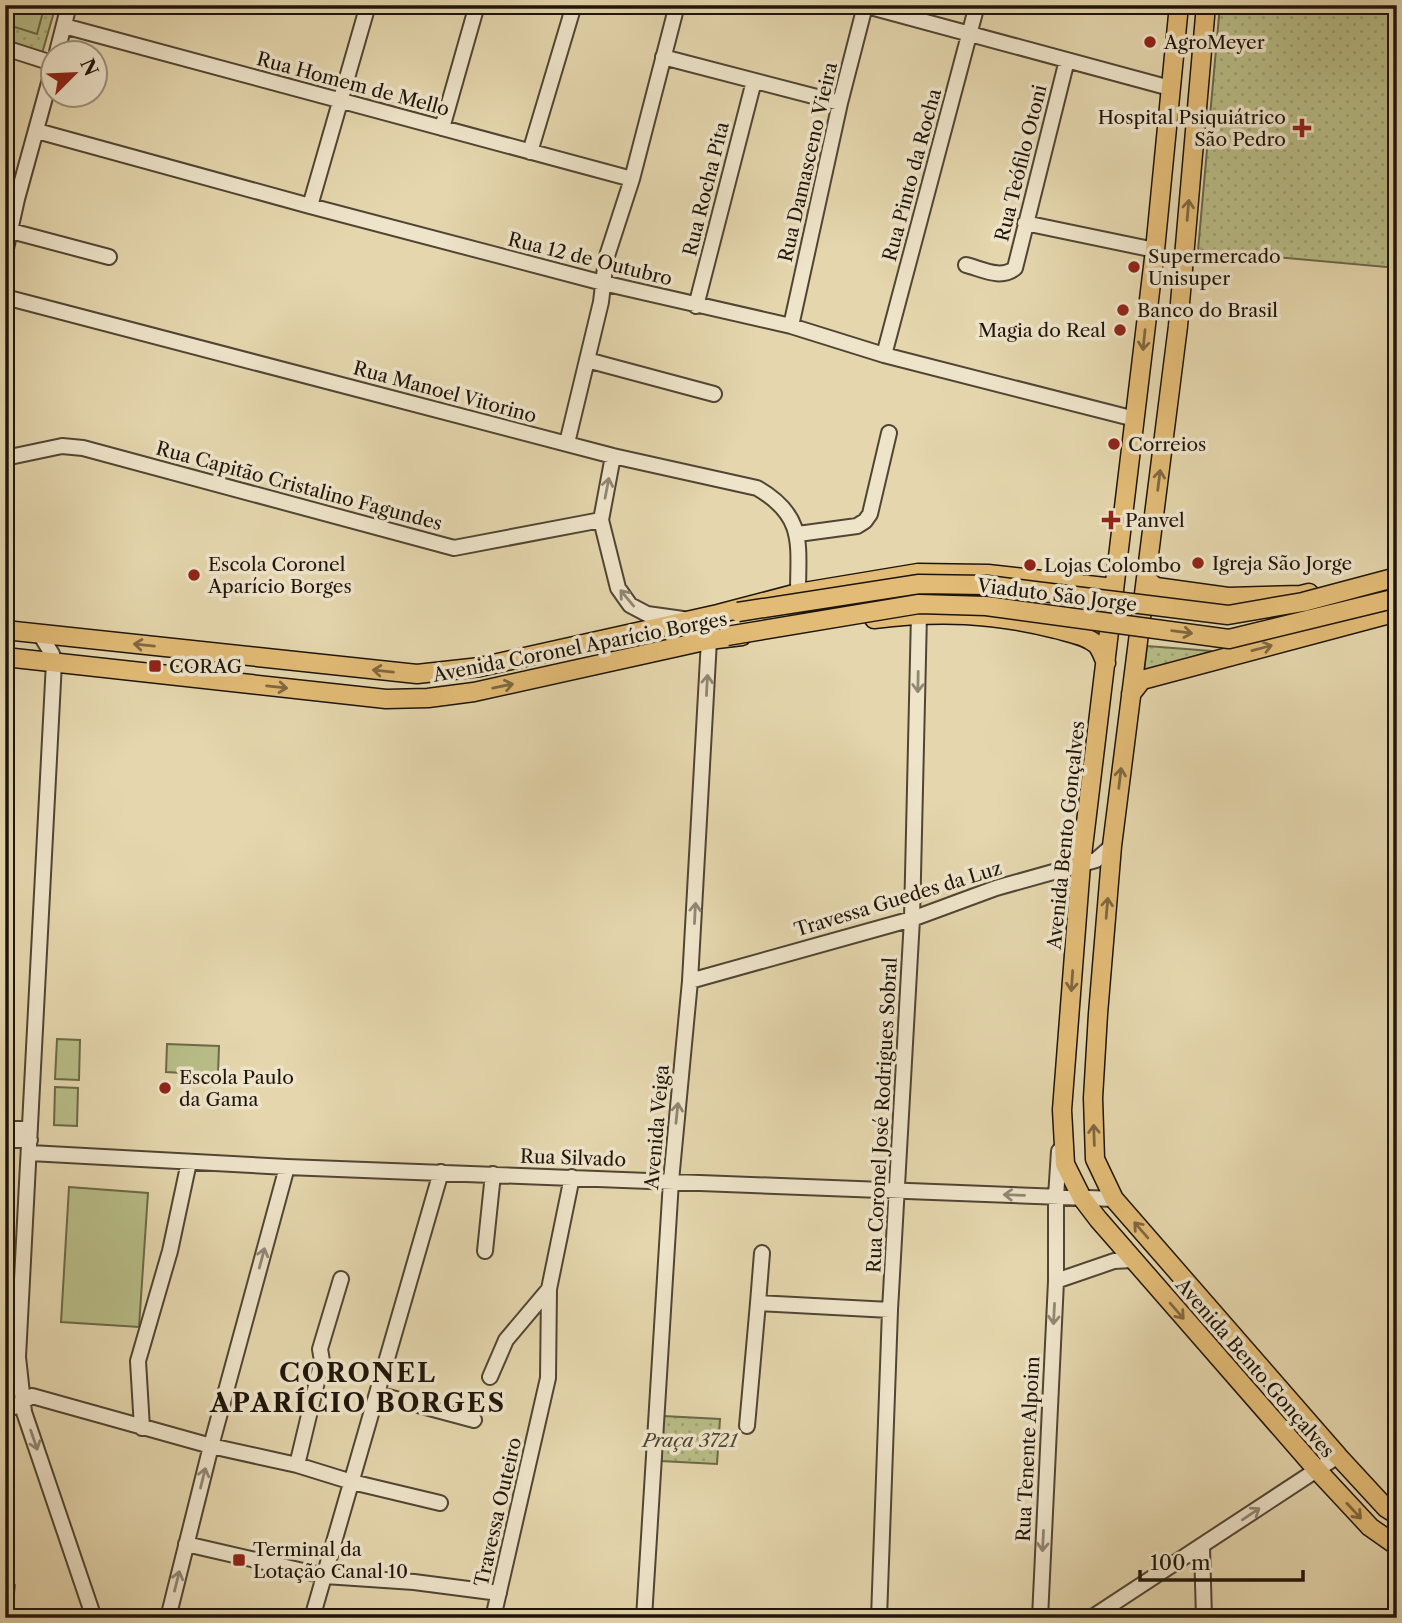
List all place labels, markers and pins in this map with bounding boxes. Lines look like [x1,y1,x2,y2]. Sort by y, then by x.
place label: AgroMeyer [1163,31,1265,54]
marker: AgroMeyer [1142,34,1158,50]
place label: Hospital Psiquiátrico São Pedro [1098,106,1286,151]
marker: Hospital Psiquiátrico São Pedro [1292,118,1312,138]
place label: Supermercado Unisuper [1148,245,1281,290]
marker: Supermercado Unisuper [1126,259,1142,275]
place label: Banco do Brasil [1137,299,1278,322]
marker: Banco do Brasil [1115,302,1131,318]
place label: Magia do Real [978,319,1106,342]
marker: Magia do Real [1112,322,1128,338]
place label: Correios [1128,433,1206,456]
marker: Correios [1106,436,1122,452]
place label: Panvel [1125,509,1185,532]
marker: Panvel [1103,512,1119,528]
place label: Igreja São Jorge [1212,552,1352,575]
place label: Escola Coronel Aparício Borges [207,553,352,598]
place label: Lojas Colombo [1044,554,1181,577]
marker: Igreja São Jorge [1190,555,1206,571]
marker: Lojas Colombo [1022,557,1038,573]
marker: Escola Coronel Aparício Borges [186,567,202,583]
place label: CORAG [169,655,242,678]
marker: CORAG [147,658,163,674]
place label: Escola Paulo da Gama [179,1066,294,1111]
marker: Escola Paulo da Gama [157,1080,173,1096]
place label: Terminal da Lotação Canal 10 [253,1538,408,1583]
marker: Terminal da Lotação Canal 10 [231,1552,247,1568]

